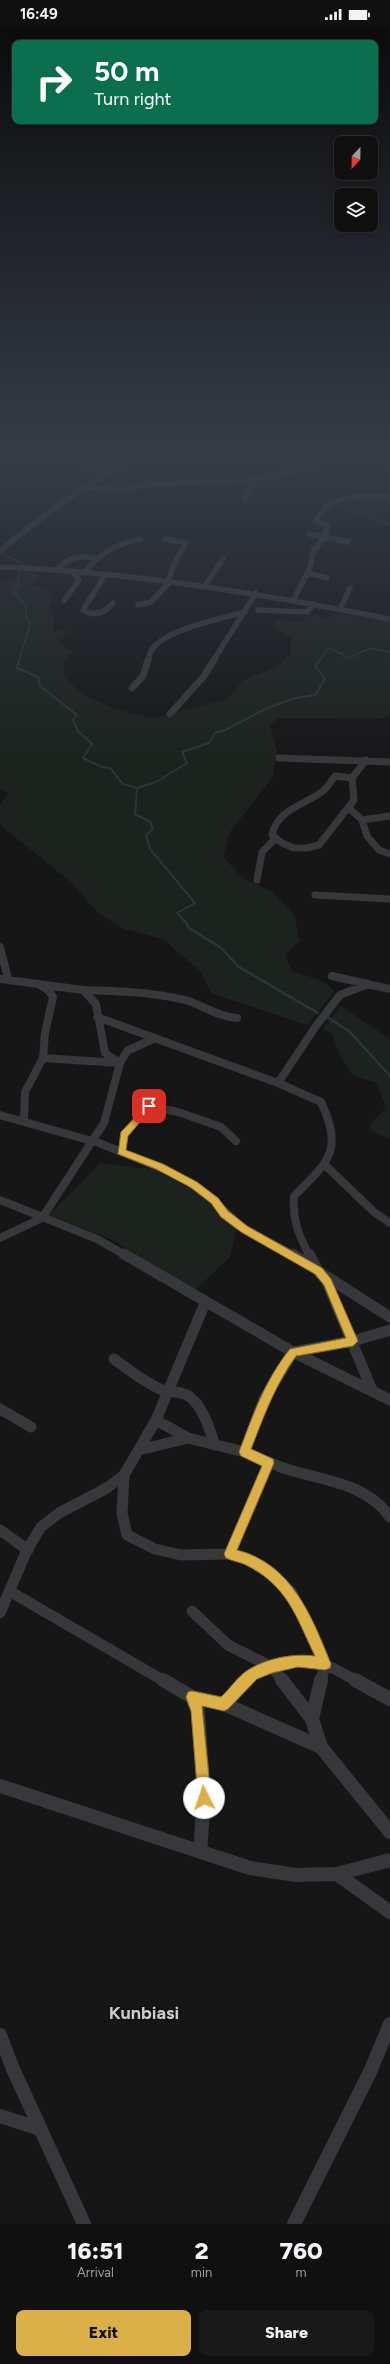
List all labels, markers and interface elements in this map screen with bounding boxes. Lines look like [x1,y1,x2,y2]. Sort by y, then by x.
text: 16:49 [20,5,58,23]
text: 50 m [94,54,160,88]
icon: right [28,56,80,108]
text: Turn right [94,88,171,110]
north arrow [334,136,378,180]
map controls [334,136,378,232]
button: layers [334,188,378,232]
pin [132,1089,166,1123]
icon: arrive [138,1095,160,1117]
position arrow [183,1777,225,1819]
district label: Kunbiasi [109,2002,179,2024]
text: 16:51 [67,2236,124,2265]
text: 2 [194,2236,209,2265]
text: 760 [279,2236,323,2265]
text: Arrival [77,2265,114,2280]
text: min [191,2265,212,2280]
text: m [296,2265,307,2280]
button: Exit [16,2310,191,2356]
button: Share [199,2310,374,2356]

